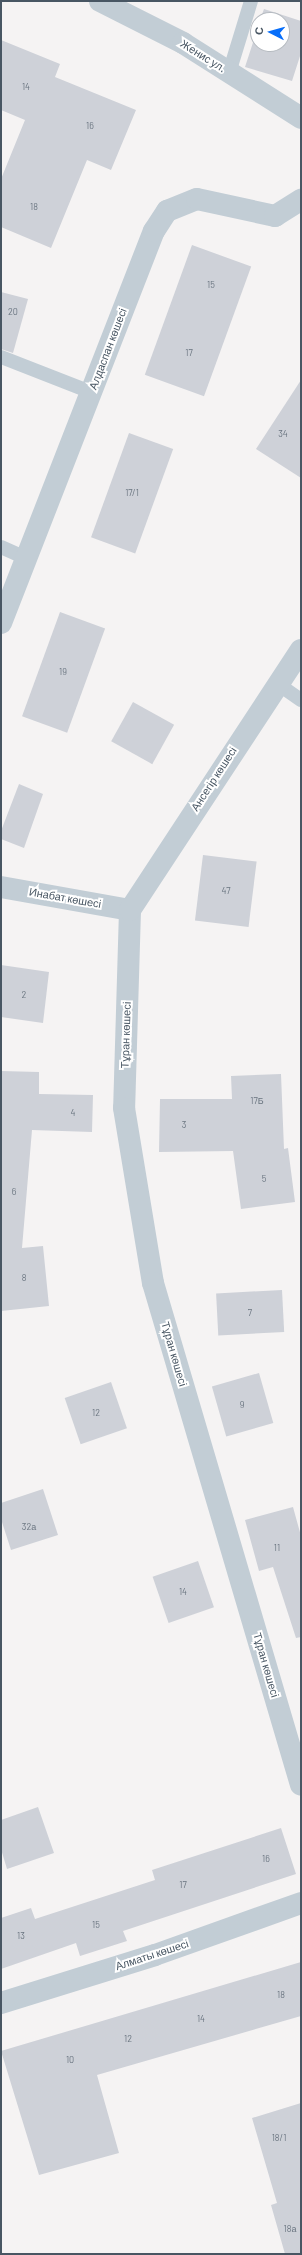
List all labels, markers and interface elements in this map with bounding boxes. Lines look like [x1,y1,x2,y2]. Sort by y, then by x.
north arrow [250,12,290,52]
text: С [252,26,265,35]
street label: Женис ул. [178,37,228,75]
house number: 14 [22,82,30,92]
house number: 16 [86,121,94,131]
house number: 18 [30,202,38,212]
house number: 15 [207,280,215,290]
house number: 20 [8,307,18,317]
street label: Алдаспан көшесі [86,307,130,391]
house number: 17 [185,348,193,358]
house number: 34 [278,429,288,439]
house number: 17/1 [125,488,139,498]
house number: 19 [59,667,67,677]
street label: Ансегір көшесі [188,745,240,813]
street label: Инабат көшесі [28,885,102,911]
house number: 47 [222,886,230,896]
house number: 2 [22,990,26,1000]
street label: Тұран көшесі [118,1002,134,1068]
house number: 17Б [250,1096,264,1106]
house number: 4 [71,1108,75,1118]
house number: 3 [182,1120,186,1130]
house number: 5 [262,1174,266,1184]
house number: 6 [12,1187,16,1197]
house number: 8 [22,1273,26,1283]
house number: 7 [248,1308,252,1318]
street label: Тұран көшесі [158,1320,190,1388]
house number: 9 [240,1400,244,1410]
house number: 12 [92,1408,100,1418]
house number: 32а [22,1522,36,1532]
house number: 11 [274,1543,280,1553]
house number: 14 [179,1587,187,1597]
street label: Тұран көшесі [250,1631,282,1699]
house number: 16 [262,1854,270,1864]
house number: 17 [179,1880,187,1890]
house number: 15 [92,1920,100,1930]
house number: 13 [17,1931,25,1941]
street label: Алматы көшесі [114,1937,190,1973]
house number: 18 [277,1990,285,2000]
house number: 14 [197,2014,205,2024]
house number: 12 [124,2034,132,2044]
house number: 10 [66,2055,74,2065]
house number: 18/1 [272,2133,286,2143]
house number: 18а [284,2224,296,2234]

